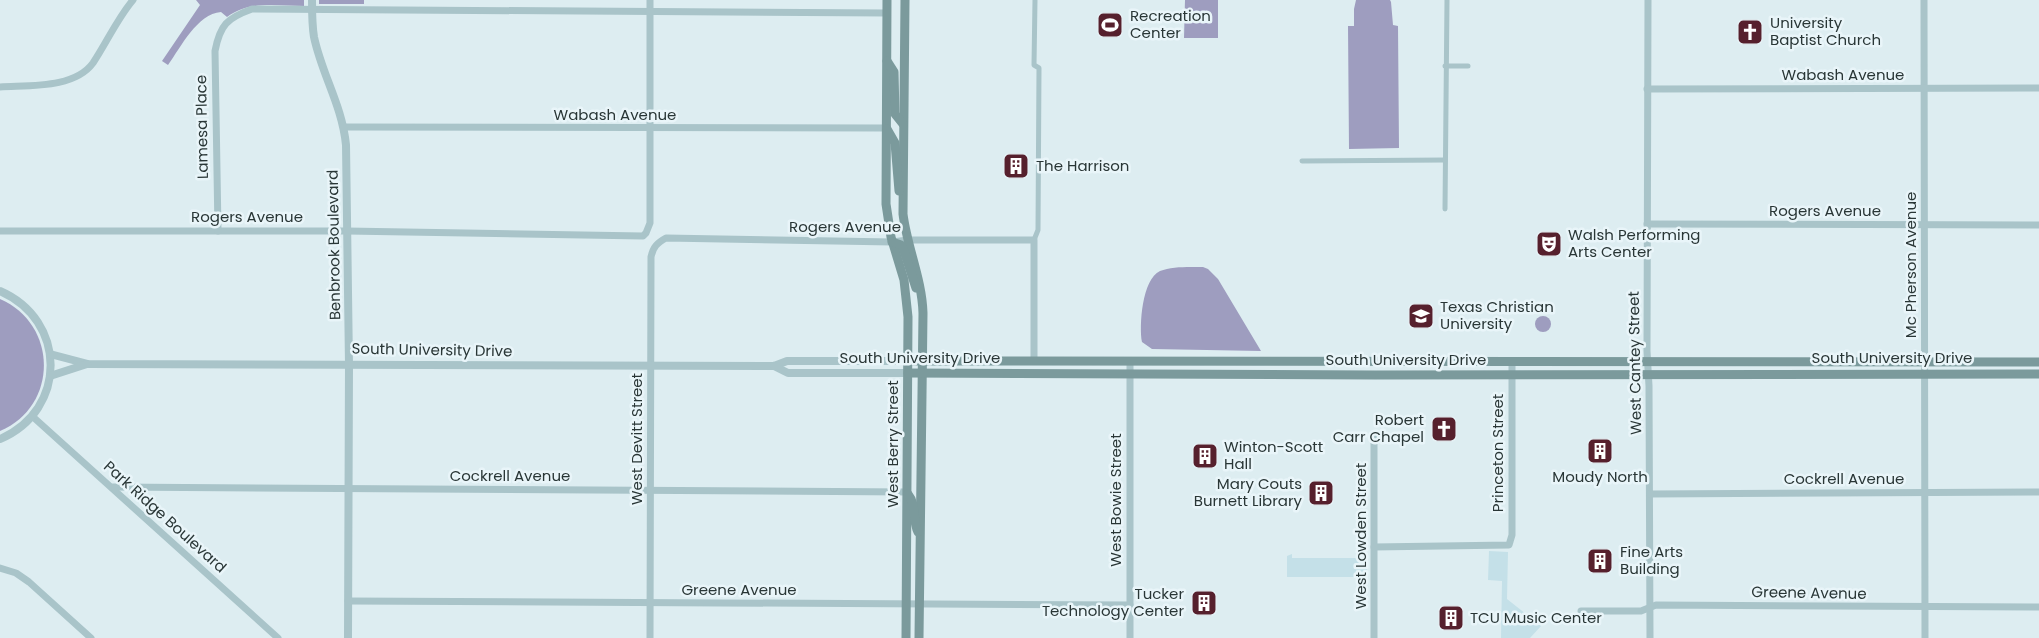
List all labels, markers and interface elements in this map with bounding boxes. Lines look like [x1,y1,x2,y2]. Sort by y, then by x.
place label: Recreation Center [1130,5,1211,43]
sports icon: Recreation Center [1095,10,1125,40]
place label: University Baptist Church [1770,12,1881,50]
church icon: University Baptist Church [1735,17,1765,47]
street label: Wabash Avenue [1782,64,1904,85]
street label: Lamesa Place [190,75,213,179]
street label: Wabash Avenue [554,104,676,125]
building icon: The Harrison [1001,151,1031,181]
place label: The Harrison [1036,155,1129,176]
street label: Benbrook Boulevard [322,170,345,320]
street label: Mc Pherson Avenue [1900,192,1921,338]
street label: Rogers Avenue [1769,200,1881,221]
street label: Rogers Avenue [191,206,303,227]
street label: Rogers Avenue [789,216,901,237]
place label: Walsh Performing Arts Center [1568,224,1701,262]
theatre icon: Walsh Performing Arts Center [1534,229,1564,259]
street label: West Cantey Street [1623,291,1646,435]
place label: Texas Christian University [1440,296,1554,334]
school or university icon: Texas Christian University [1406,301,1436,331]
street label: South University Drive [351,338,513,361]
street label: South University Drive [840,347,1000,368]
street label: South University Drive [1812,347,1972,368]
street label: South University Drive [1326,349,1486,370]
street label: West Devitt Street [626,373,647,505]
street label: West Berry Street [882,380,903,508]
street label: Princeton Street [1487,394,1508,512]
place label: Robert Carr Chapel [1333,409,1424,447]
church icon: Robert Carr Chapel [1429,414,1459,444]
street label: West Bowie Street [1105,433,1126,567]
place label: Winton-Scott Hall [1224,436,1323,474]
building icon: Moudy North [1585,436,1615,466]
building icon: Winton-Scott Hall [1190,441,1220,471]
street label: Park Ridge Boulevard [100,456,231,577]
street label: West Lowden Street [1350,463,1371,609]
street label: Cockrell Avenue [450,465,570,486]
place label: Moudy North [1552,466,1648,487]
street label: Cockrell Avenue [1784,468,1904,489]
place label: Mary Couts Burnett Library [1194,473,1303,511]
building icon: Mary Couts Burnett Library [1306,478,1336,508]
place label: Fine Arts Building [1620,541,1683,579]
building icon: Fine Arts Building [1585,546,1615,576]
street label: Greene Avenue [681,579,797,600]
street label: Greene Avenue [1751,581,1867,604]
place label: Tucker Technology Center [1042,583,1184,621]
building icon: Tucker Technology Center [1189,588,1219,618]
building icon: TCU Music Center [1436,603,1466,633]
place label: TCU Music Center [1470,607,1602,628]

